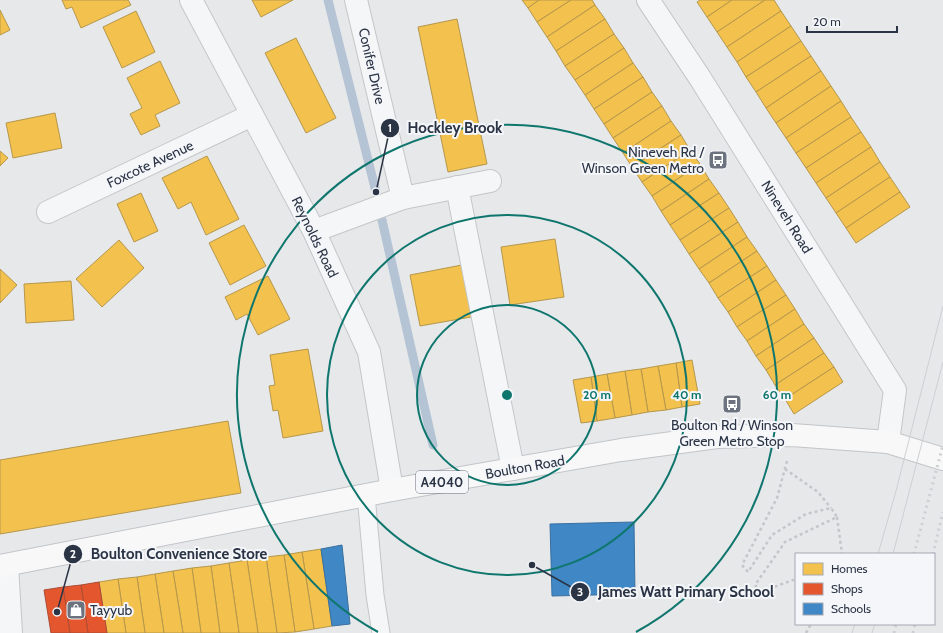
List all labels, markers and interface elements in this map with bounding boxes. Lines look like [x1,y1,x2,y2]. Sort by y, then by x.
scale bar [807,8,897,34]
text: 20 m [813,14,841,29]
street label: Conifer Drive [355,26,389,106]
callout: Hockley Brook [380,114,511,141]
text: Hockley Brook [408,119,503,137]
text: 1 [388,120,392,135]
street label: Foxcote Avenue [104,136,196,192]
place label: Nineveh Rd / Winson Green Metro [582,143,704,177]
bus stop icon: Nineveh Rd / Winson Green Metro [707,149,729,171]
street label: Nineveh Road [757,177,817,257]
street label: Reynolds Road [288,193,342,281]
text: 20 m [583,387,611,402]
text: 40 m [672,387,702,402]
text: 60 m [763,387,791,402]
centre of rings [500,388,514,402]
bus stop icon: Boulton Rd / Winson Green Metro Stop [721,393,743,415]
place label: Boulton Rd / Winson Green Metro Stop [671,416,793,450]
street label: Boulton Road [484,451,566,483]
road number: A4040 [416,471,468,493]
callout: Boulton Convenience Store [63,540,275,567]
text: Boulton Convenience Store [91,545,268,563]
text: 2 [70,546,76,561]
legend [795,553,935,625]
text: Homes [831,561,868,576]
callout: James Watt Primary School [570,578,782,605]
text: Shops [831,581,863,596]
text: James Watt Primary School [597,583,774,601]
text: 3 [577,584,583,599]
shop icon: Tayyub [65,599,87,621]
place label: Tayyub [90,601,133,619]
text: Schools [831,601,871,616]

